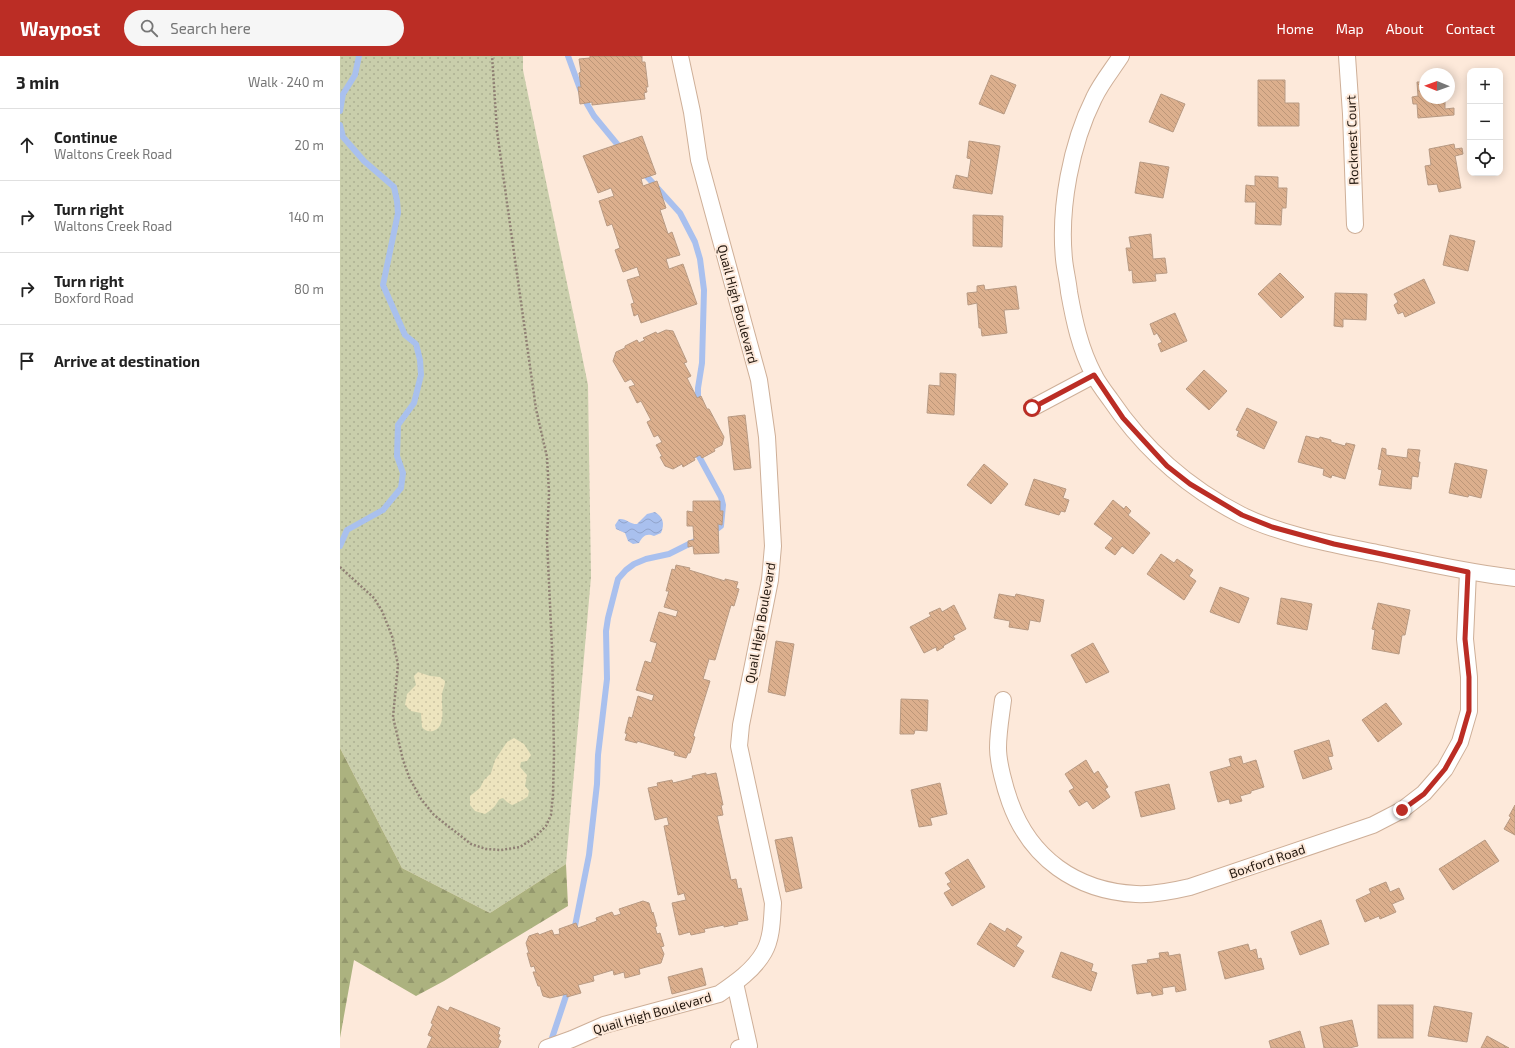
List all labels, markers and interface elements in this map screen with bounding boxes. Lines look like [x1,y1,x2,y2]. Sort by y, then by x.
search box [124,10,404,46]
text: Waypost [20,17,100,40]
icon: search [138,17,160,39]
text: Search here [170,19,251,37]
text: Home [1277,20,1314,37]
text: Map [1336,20,1364,37]
text: About [1386,20,1424,37]
text: Contact [1446,20,1495,37]
north arrow [1419,68,1455,104]
map controls [1467,68,1503,176]
button: + [1467,68,1503,104]
text: 3 min [16,72,59,92]
text: Walk · 240 m [248,74,324,90]
street label: Rocknest Court [1342,95,1362,185]
button: − [1467,104,1503,140]
text: Continue [54,128,117,146]
icon: ahead [16,134,38,156]
text: 20 m [295,137,324,153]
button: locate [1467,140,1503,176]
text: Waltons Creek Road [54,146,172,162]
text: Turn right [54,200,124,218]
icon: right [16,206,38,228]
text: 140 m [289,209,324,225]
text: Waltons Creek Road [54,218,172,234]
street label: Quail High Boulevard [714,243,762,365]
text: Turn right [54,272,124,290]
icon: right [16,278,38,300]
text: 80 m [294,281,324,297]
text: Boxford Road [54,290,134,306]
icon: arrive [16,350,38,372]
text: Arrive at destination [54,352,200,370]
route start [1023,399,1041,417]
street label: Quail High Boulevard [741,561,779,685]
route end [1393,801,1411,819]
street label: Boxford Road [1227,840,1307,882]
street label: Quail High Boulevard [591,988,713,1038]

